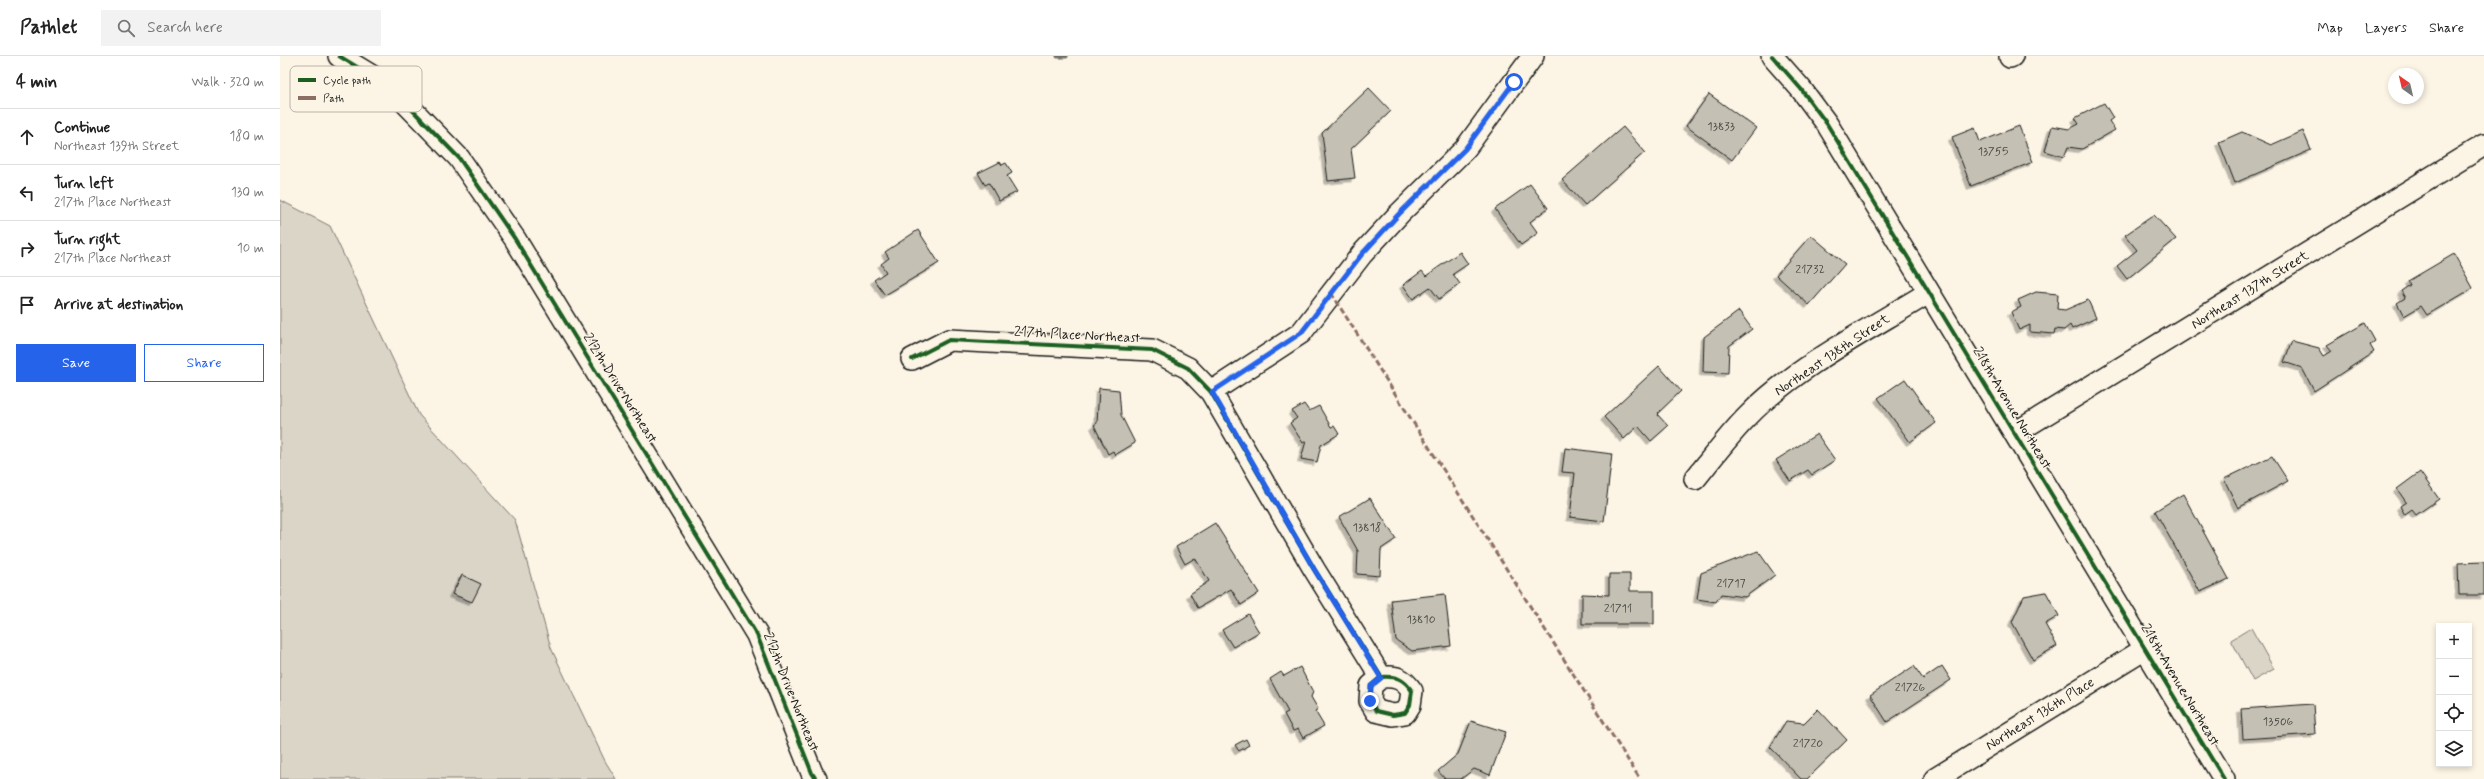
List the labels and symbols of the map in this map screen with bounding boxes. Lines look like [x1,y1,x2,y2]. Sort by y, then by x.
legend [290,66,422,112]
north arrow [2388,68,2424,104]
route start [1505,73,1523,91]
text: Cycle path [323,74,371,88]
text: Path [323,92,344,106]
house number: 13833 [1707,119,1735,135]
house number: 13755 [1978,144,2008,160]
street label: Northeast 137th Street [2188,246,2313,333]
house number: 21732 [1795,262,1825,278]
street label: Northeast 138th Street [1771,309,1894,400]
street label: 217th Place Northeast [1014,323,1141,347]
street label: 212th Drive Northeast [579,330,661,447]
street label: 218th Avenue Northeast [1968,344,2056,473]
house number: 13818 [1353,520,1381,536]
house number: 21717 [1716,576,1746,592]
house number: 21711 [1604,601,1632,617]
house number: 13810 [1406,612,1436,628]
street label: 218th Avenue Northeast [2136,621,2224,750]
street label: 212th Drive Northeast [759,630,823,754]
street label: Northeast 136th Place [1982,673,2098,755]
house number: 21726 [1895,680,1925,696]
route end [1361,692,1379,710]
house number: 13506 [2263,714,2294,730]
house number: 21720 [1793,736,1823,752]

